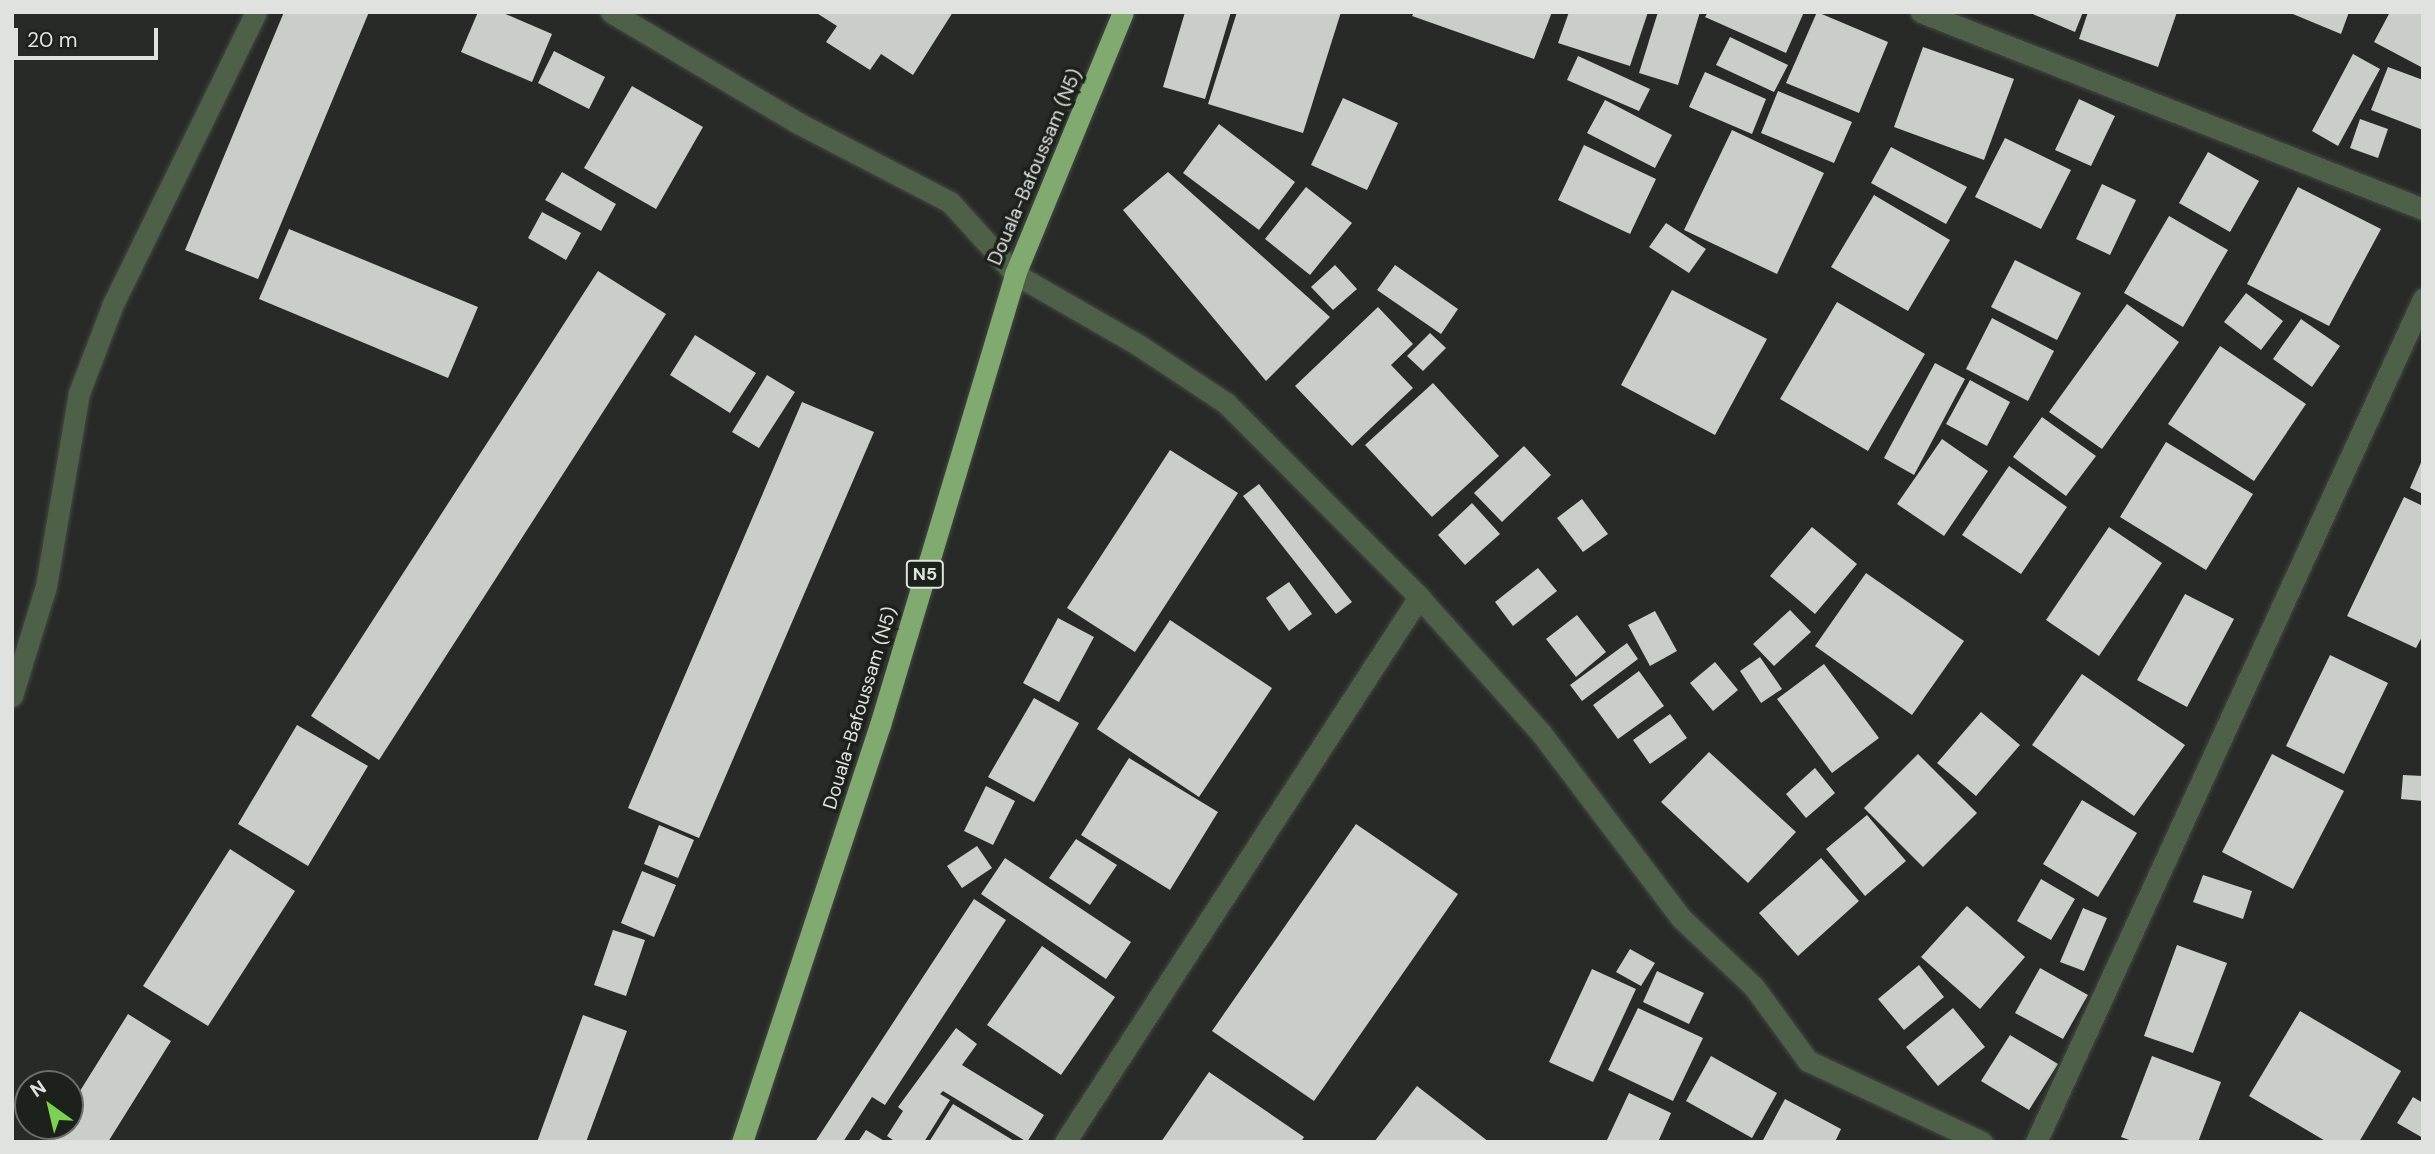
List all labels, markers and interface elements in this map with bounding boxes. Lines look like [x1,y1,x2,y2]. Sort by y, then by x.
scale bar [18,14,161,58]
text: 20 m [27,26,78,54]
street label: Douala-Bafoussam (N5) [983,66,1087,268]
road number: N5 [906,560,944,588]
street label: Douala-Bafoussam (N5) [818,604,902,812]
north arrow [14,1070,84,1140]
text: N [25,1075,51,1103]

